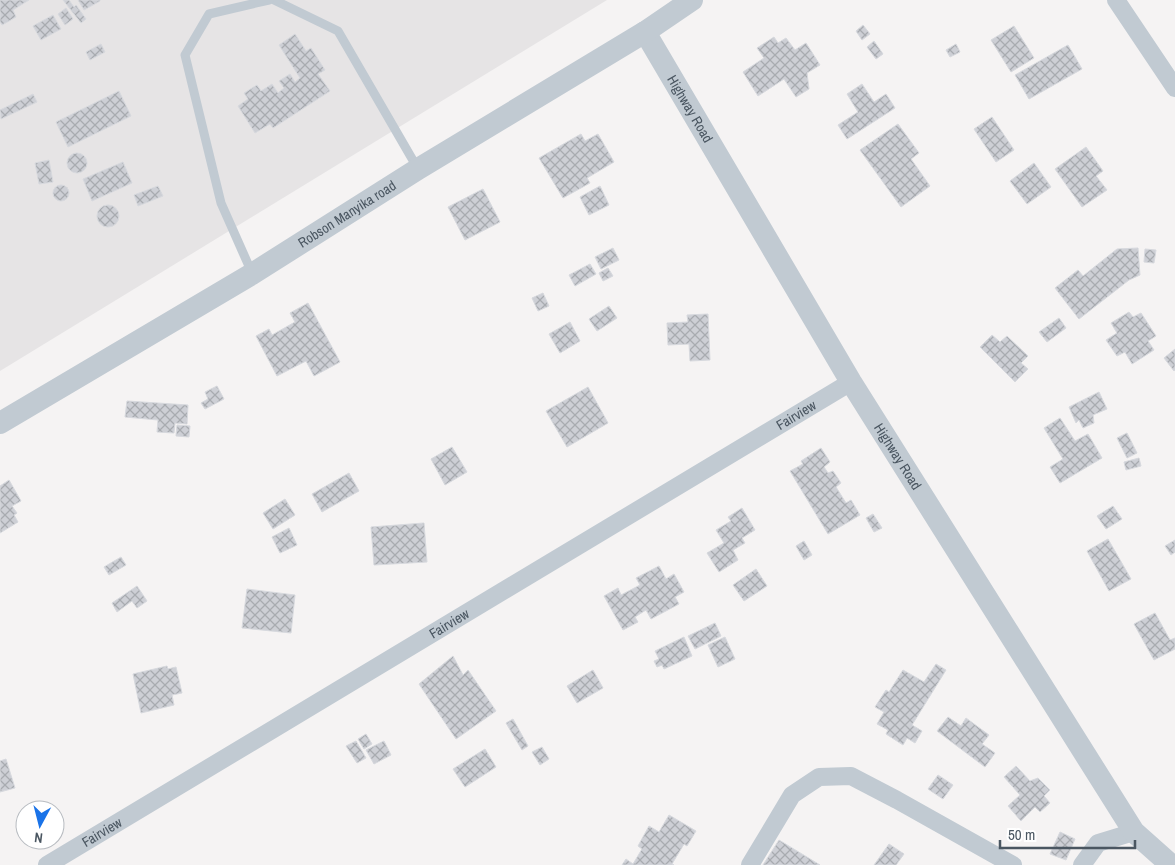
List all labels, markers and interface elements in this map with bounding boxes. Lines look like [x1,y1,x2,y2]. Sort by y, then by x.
street label: Highway Road [663,72,717,146]
street label: Robson Manyika road [295,176,399,252]
street label: Fairview [773,396,820,434]
street label: Highway Road [870,420,925,493]
street label: Fairview [426,604,473,642]
north arrow [15,800,65,850]
street label: Fairview [79,813,126,851]
scale bar [1000,818,1135,850]
text: 50 m [1008,824,1035,845]
text: N [33,828,44,847]

